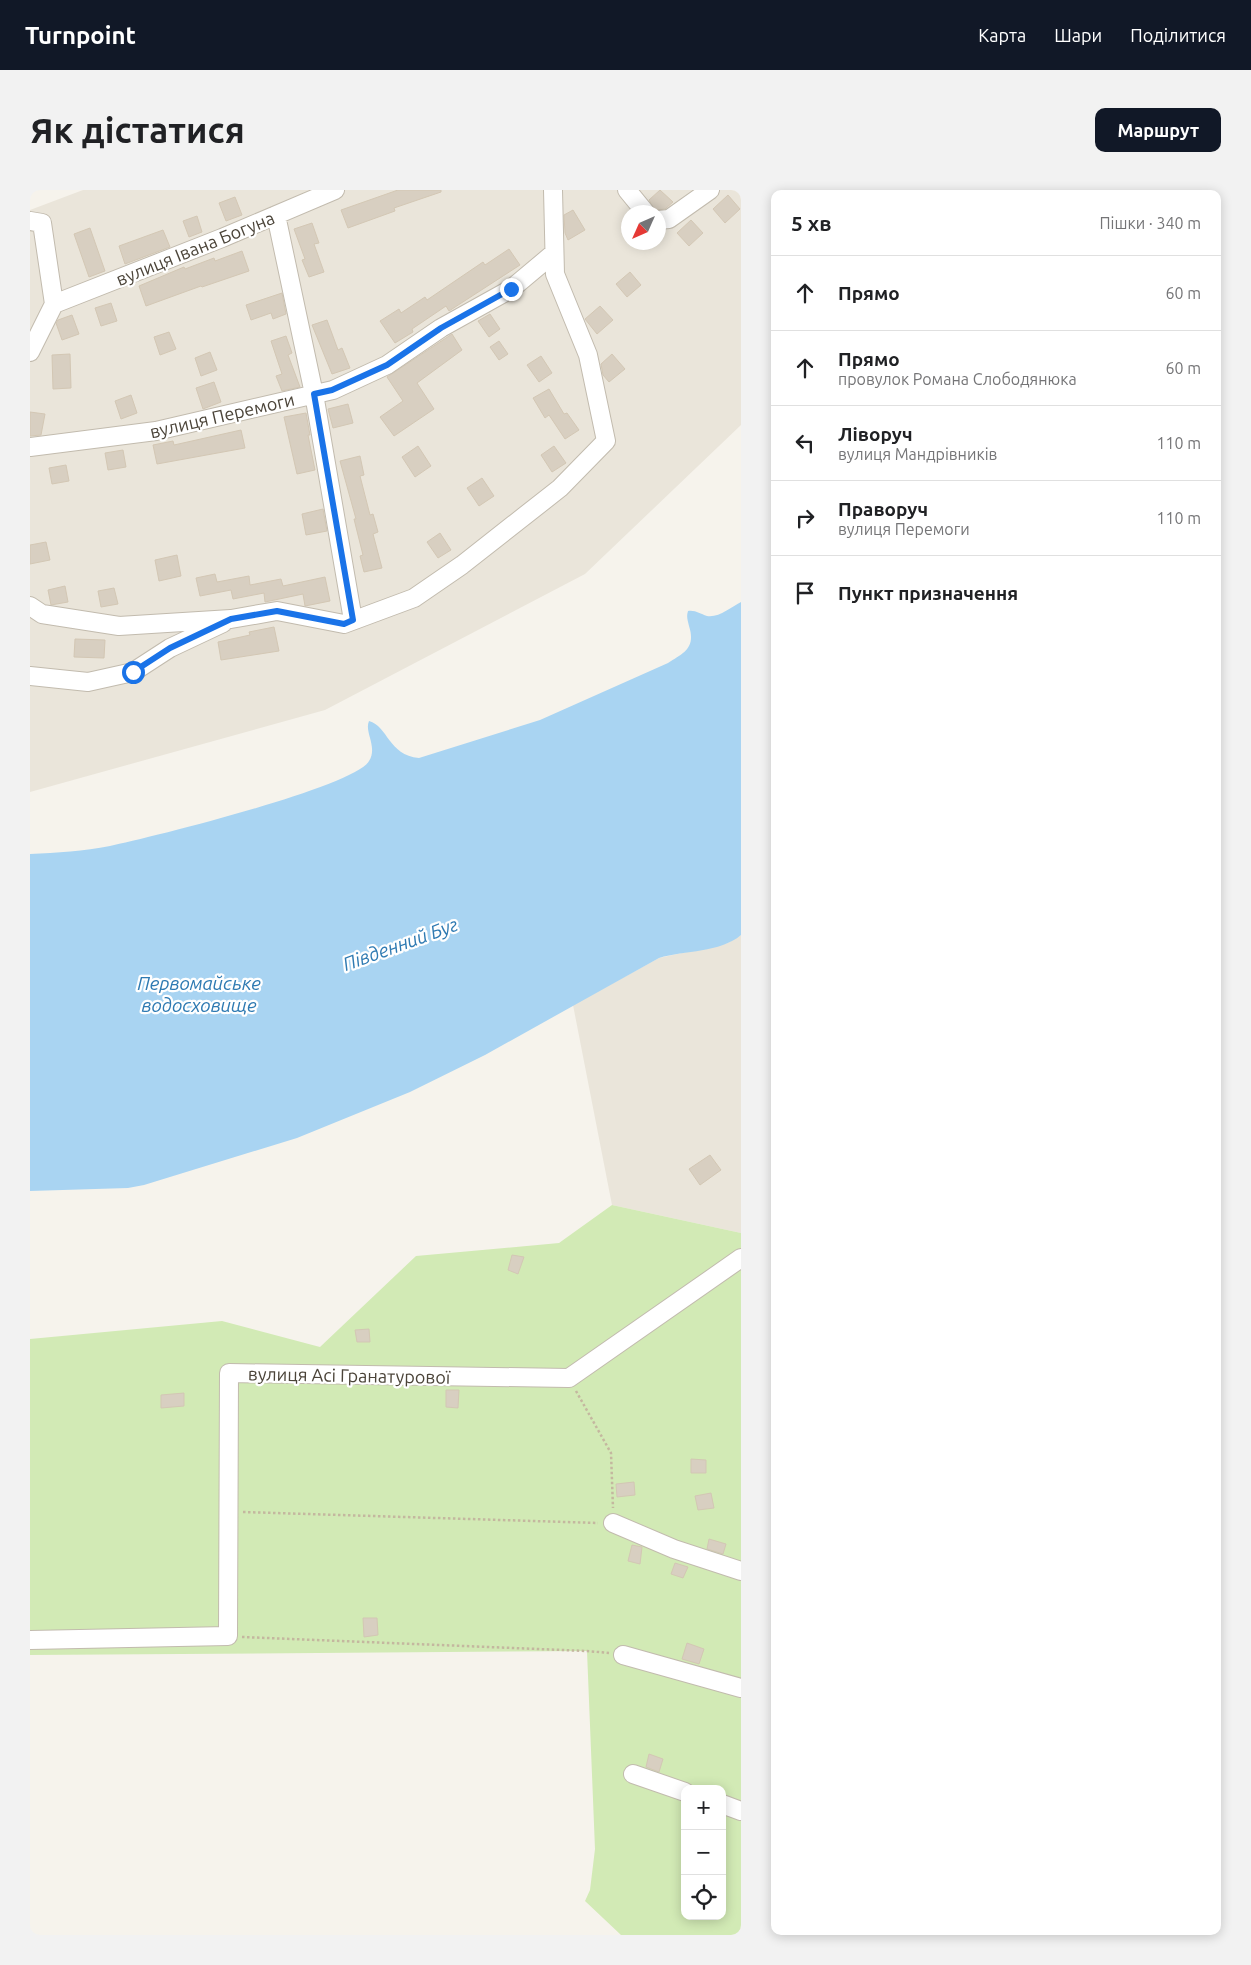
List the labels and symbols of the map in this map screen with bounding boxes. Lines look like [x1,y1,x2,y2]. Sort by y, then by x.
north arrow [621,205,666,250]
street label: вулиця Івана Богуна [113,207,277,289]
route end [500,278,523,301]
street label: вулиця Перемоги [148,389,296,441]
route start [122,661,145,684]
water label: Південний Буг [340,913,461,975]
water label: Первомайське водосховище [137,972,261,1016]
street label: вулиця Асі Гранатурової [248,1363,451,1387]

